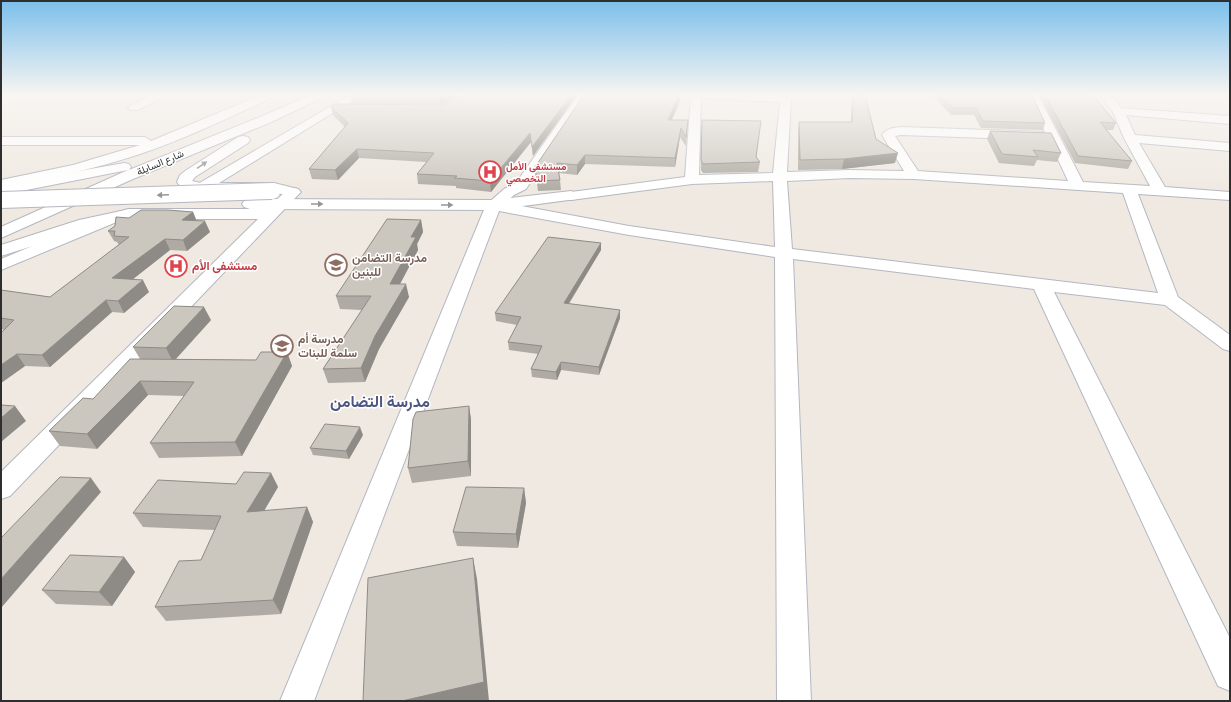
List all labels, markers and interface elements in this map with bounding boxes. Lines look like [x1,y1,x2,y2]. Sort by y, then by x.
street label: شارع السايلة [135,147,186,178]
hospital icon: مستشفى الأمل التخصصي [477,159,503,185]
place label: مستشفى الأمل التخصصي [506,160,567,187]
one-way arrow [197,161,207,169]
one-way arrow [157,191,169,198]
one-way arrow [311,201,324,207]
one-way arrow [441,202,454,208]
place label: مدرسة التضامن للبنين [352,250,428,279]
school or university icon: مدرسة التضامن للبنين [323,252,349,278]
hospital icon: مستشفى الأم [163,253,189,279]
place label: مستشفى الأم [192,258,258,274]
place label: مدرسة أم سلمة للبنات [298,331,357,360]
school or university icon: مدرسة أم سلمة للبنات [269,333,295,359]
district label: مدرسة التضامن [330,392,430,412]

